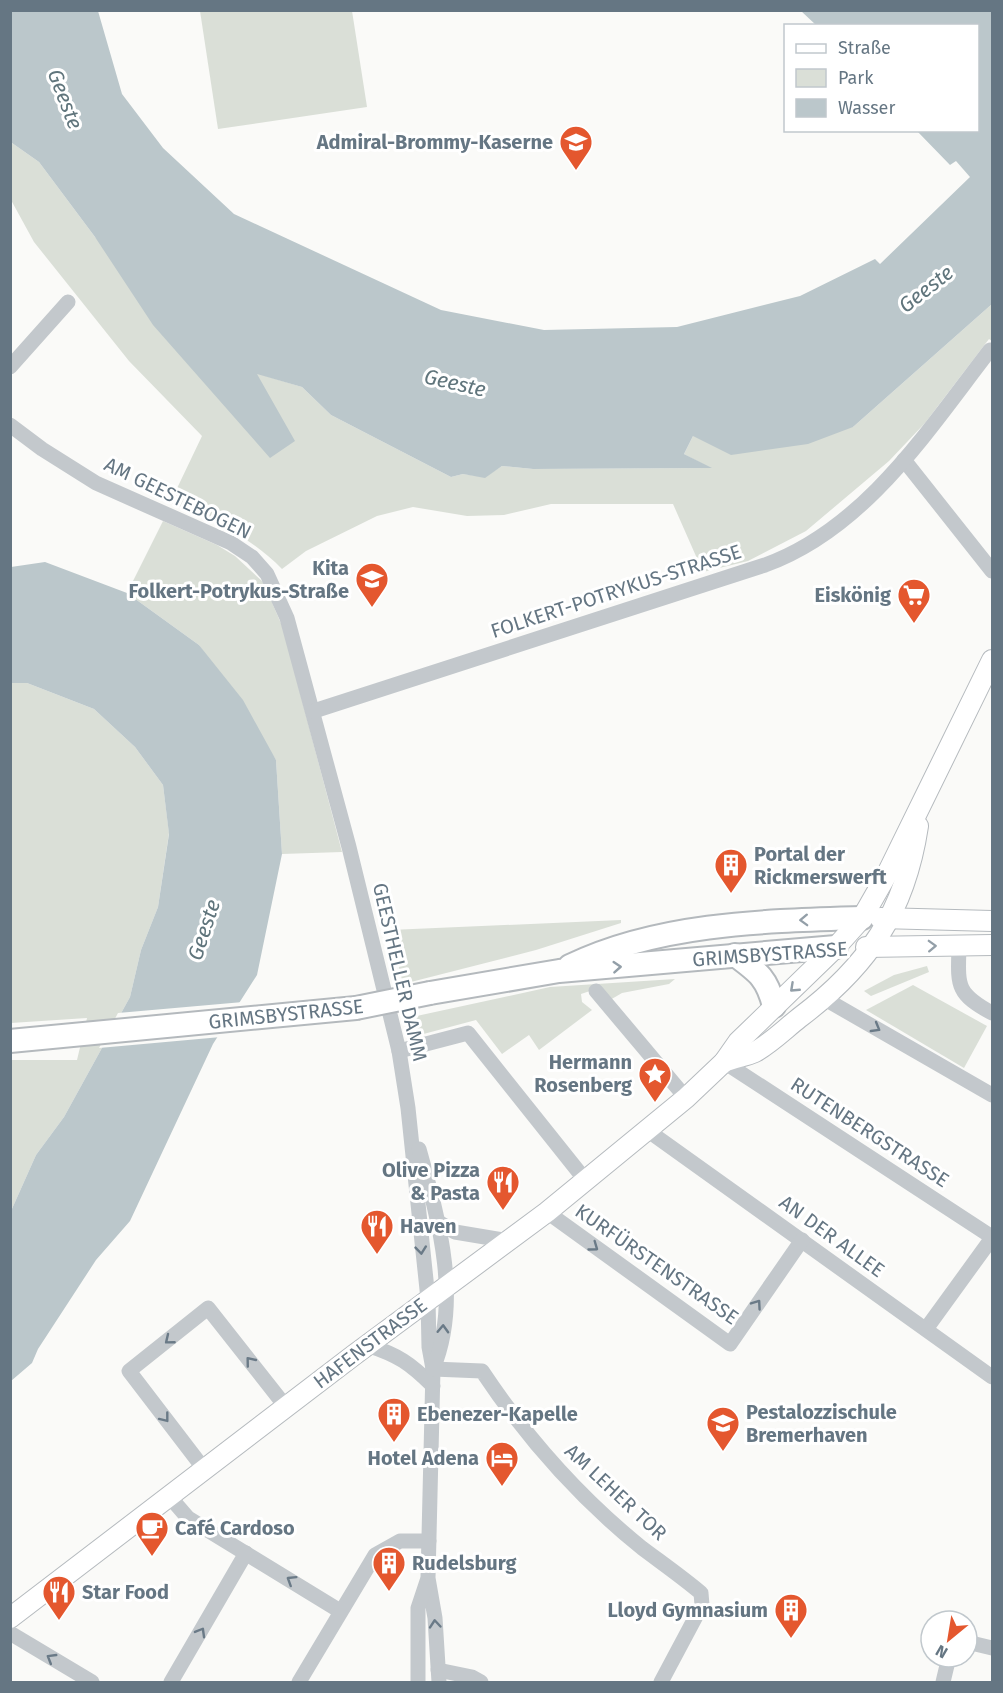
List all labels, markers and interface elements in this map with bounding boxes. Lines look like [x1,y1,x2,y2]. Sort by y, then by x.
legend [784,24,979,132]
text: Straße [838,37,891,59]
water label: Geeste [42,65,88,133]
text: Park [838,67,874,89]
text: Wasser [838,97,895,119]
school or university icon: Admiral-Brommy-Kaserne [558,124,594,171]
place label: Admiral-Brommy-Kaserne [316,130,553,154]
water label: Geeste [893,259,959,318]
water label: Geeste [422,363,488,403]
street label: AM GEESTEBOGEN [101,452,255,544]
street label: FOLKERT-POTRYKUS-STRASSE [488,539,744,643]
place label: Kita Folkert-Potrykus-Straße [129,556,349,603]
school or university icon: Kita Folkert-Potrykus-Straße [354,561,390,608]
supermarket icon: Eiskönig [896,577,932,624]
place label: Eiskönig [815,583,892,607]
place label: Portal der Rickmerswerft [754,842,887,889]
building icon: Portal der Rickmerswerft [713,847,749,894]
street label: GEESTHELLER DAMM [368,881,432,1063]
water label: Geeste [182,896,226,964]
one-way arrow [799,914,808,927]
street label: GRIMSBYSTRASSE [692,937,848,971]
one-way arrow [928,939,937,952]
one-way arrow [613,961,622,974]
one-way arrow [790,980,801,991]
street label: GRIMSBYSTRASSE [207,994,365,1034]
one-way arrow [869,1021,880,1032]
place label: Hermann Rosenberg [534,1050,633,1097]
place icon: Hermann Rosenberg [637,1056,673,1103]
street label: RUTENBERGSTRASSE [786,1072,954,1192]
place label: Olive Pizza & Pasta [382,1158,480,1205]
restaurant icon: Olive Pizza & Pasta [485,1164,521,1211]
street label: AN DER ALLEE [775,1190,889,1282]
street label: KURFÜRSTENSTRASSE [571,1199,743,1329]
restaurant icon: Haven [359,1208,395,1255]
place label: Haven [400,1214,457,1238]
one-way arrow [588,1239,599,1250]
one-way arrow [414,1245,427,1254]
street label: HAFENSTRASSE [309,1293,431,1393]
one-way arrow [750,1300,761,1311]
one-way arrow [437,1325,450,1334]
one-way arrow [164,1332,175,1343]
one-way arrow [246,1357,257,1368]
building icon: Ebenezer-Kapelle [376,1396,412,1443]
place label: Pestalozzischule Bremerhaven [746,1400,897,1447]
place label: Ebenezer-Kapelle [417,1402,578,1426]
school or university icon: Pestalozzischule Bremerhaven [705,1405,741,1452]
one-way arrow [158,1411,169,1422]
street label: AM LEHER TOR [560,1439,672,1545]
hotel icon: Hotel Adena [484,1440,520,1487]
place label: Hotel Adena [368,1446,479,1470]
cafe icon: Café Cardoso [134,1510,170,1557]
place label: Café Cardoso [175,1516,295,1540]
building icon: Rudelsburg [371,1545,407,1592]
place label: Rudelsburg [412,1551,518,1575]
restaurant icon: Star Food [41,1574,77,1621]
one-way arrow [287,1576,297,1588]
place label: Star Food [82,1580,169,1604]
building icon: Lloyd Gymnasium [773,1592,809,1639]
place label: Lloyd Gymnasium [608,1598,768,1622]
north arrow [919,1609,979,1669]
one-way arrow [429,1619,442,1628]
one-way arrow [193,1628,205,1638]
text: N [932,1641,951,1662]
one-way arrow [47,1653,57,1665]

